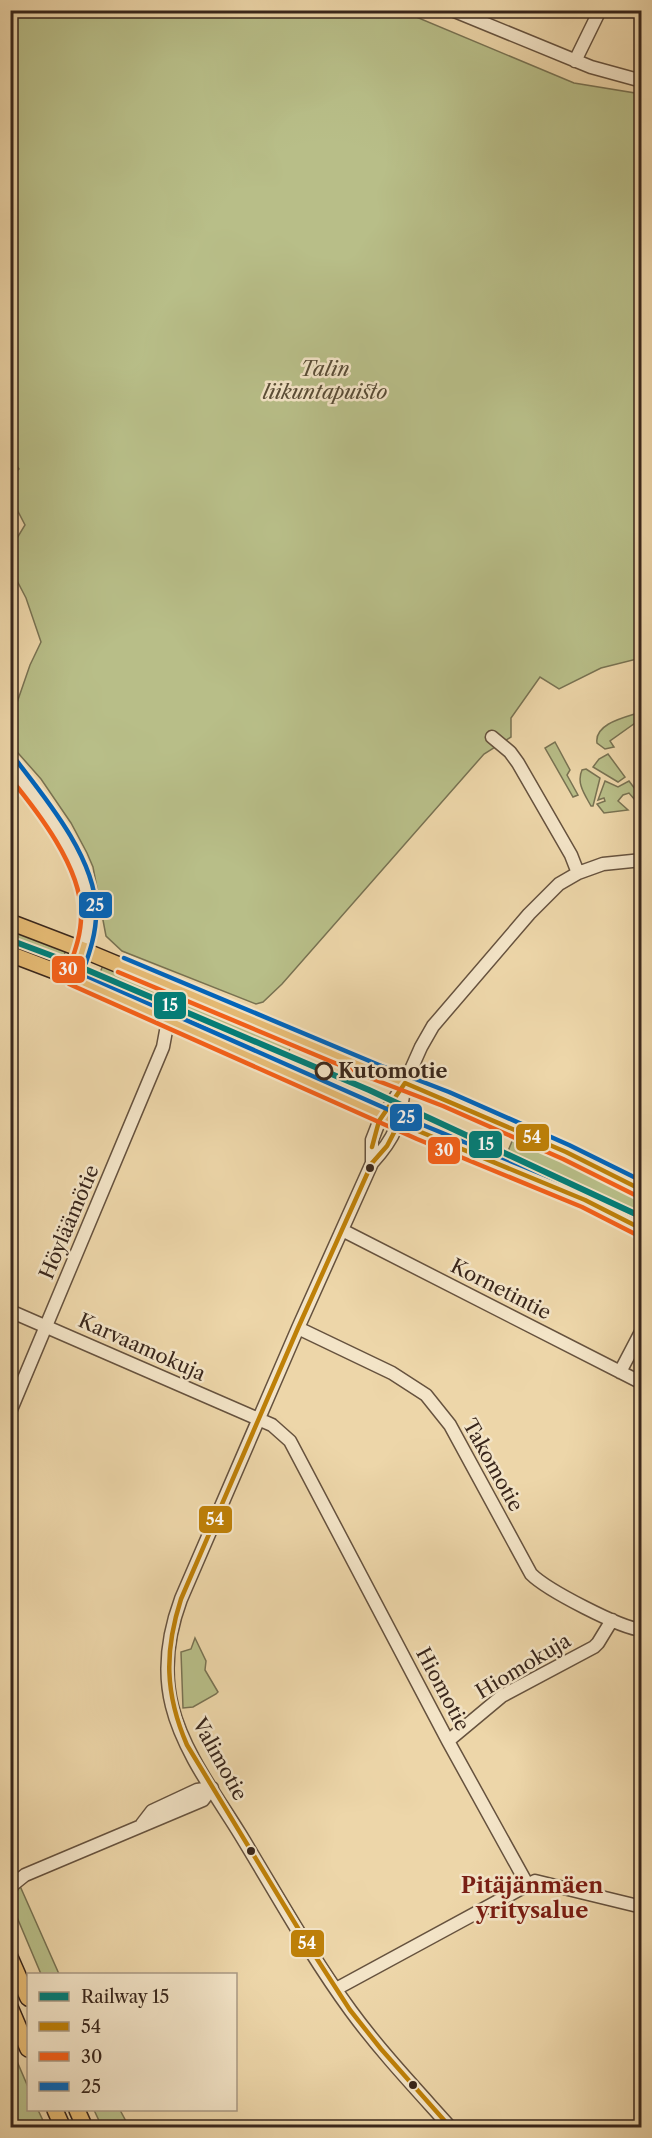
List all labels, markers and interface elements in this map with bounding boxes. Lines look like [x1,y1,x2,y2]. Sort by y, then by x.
park label: Talin liikuntapuisto [263,357,387,404]
line badge: 25 [78,891,113,919]
text: 25 [86,895,104,915]
line badge: 30 [51,955,86,984]
text: 30 [58,959,78,979]
line badge: 15 [153,991,187,1020]
text: 15 [162,995,178,1015]
place label: Kutomotie [338,1059,448,1083]
marker: Kutomotie [315,1062,333,1080]
line badge: 25 [389,1103,423,1132]
text: 25 [397,1107,415,1127]
line badge: 54 [515,1123,550,1152]
text: 54 [523,1127,541,1147]
line badge: 15 [468,1130,503,1159]
text: 15 [478,1134,494,1154]
line badge: 30 [427,1136,461,1165]
text: 30 [434,1140,454,1160]
street label: Höyläämötie [34,1161,104,1283]
unlabelled marker [364,1162,376,1174]
street label: Kornetintie [447,1253,555,1325]
street label: Karvaamokuja [75,1308,210,1386]
street label: Takomotie [458,1415,528,1515]
line badge: 54 [198,1505,233,1534]
text: 54 [206,1509,224,1529]
street label: Hiomokuja [471,1628,575,1704]
street label: Hiomotie [411,1643,475,1735]
street label: Valimotie [187,1713,252,1804]
unlabelled marker [245,1845,257,1857]
district label: Pitäjänmäen yritysalue [461,1872,603,1924]
line badge: 54 [290,1929,325,1958]
text: 54 [298,1933,316,1953]
legend [27,1973,237,2111]
text: Railway 15 [81,1986,169,2008]
text: 54 [81,2016,101,2038]
text: 30 [81,2046,102,2068]
text: 25 [81,2076,101,2098]
unlabelled marker [407,2079,419,2091]

